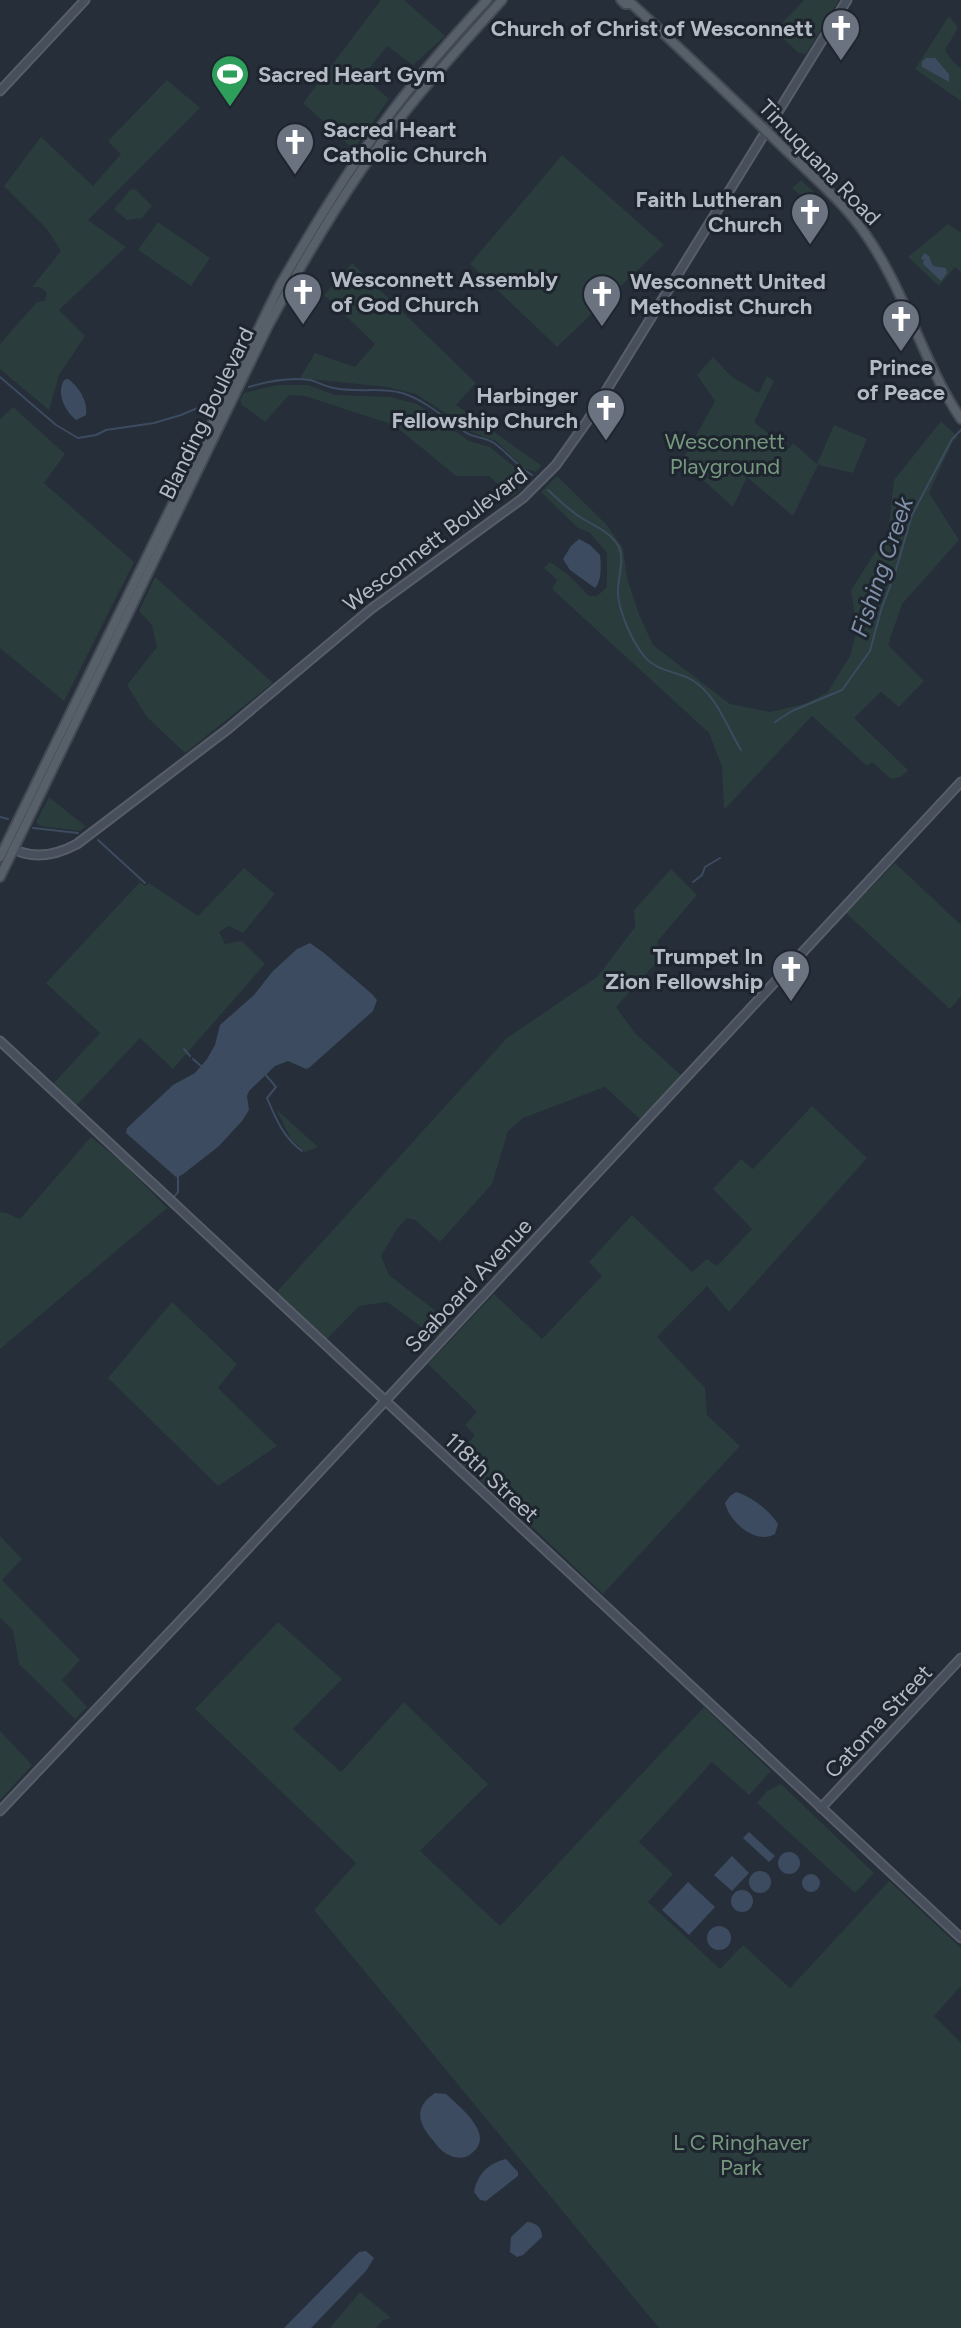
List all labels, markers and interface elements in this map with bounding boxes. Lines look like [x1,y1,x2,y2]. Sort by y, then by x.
church icon: Church of Christ of Wesconnett [820,7,862,62]
place label: Church of Christ of Wesconnett [491,15,813,42]
sports icon: Sacred Heart Gym [209,53,251,108]
place label: Sacred Heart Gym [258,61,445,88]
street label: Timuquana Road [753,94,886,231]
place label: Sacred Heart Catholic Church [323,116,487,168]
church icon: Sacred Heart Catholic Church [274,121,316,176]
place label: Faith Lutheran Church [635,186,782,238]
church icon: Faith Lutheran Church [789,191,831,246]
place label: Wesconnett Assembly of God Church [331,266,558,318]
place label: Wesconnett United Methodist Church [630,268,826,320]
church icon: Wesconnett Assembly of God Church [282,271,324,326]
church icon: Wesconnett United Methodist Church [581,273,623,328]
church icon: Prince of Peace [880,298,922,353]
street label: Blanding Boulevard [153,323,260,504]
place label: Prince of Peace [857,354,945,406]
place label: Harbinger Fellowship Church [391,382,579,434]
church icon: Harbinger Fellowship Church [585,387,627,442]
park label: Wesconnett Playground [665,428,785,480]
street label: Wesconnett Boulevard [338,461,533,617]
water label: Fishing Creek [844,492,919,640]
place label: Trumpet In Zion Fellowship [605,943,763,995]
church icon: Trumpet In Zion Fellowship [770,948,812,1003]
street label: Seaboard Avenue [399,1213,537,1358]
street label: 118th Street [439,1427,544,1528]
street label: Catoma Street [819,1659,938,1784]
park label: L C Ringhaver Park [673,2129,810,2181]

